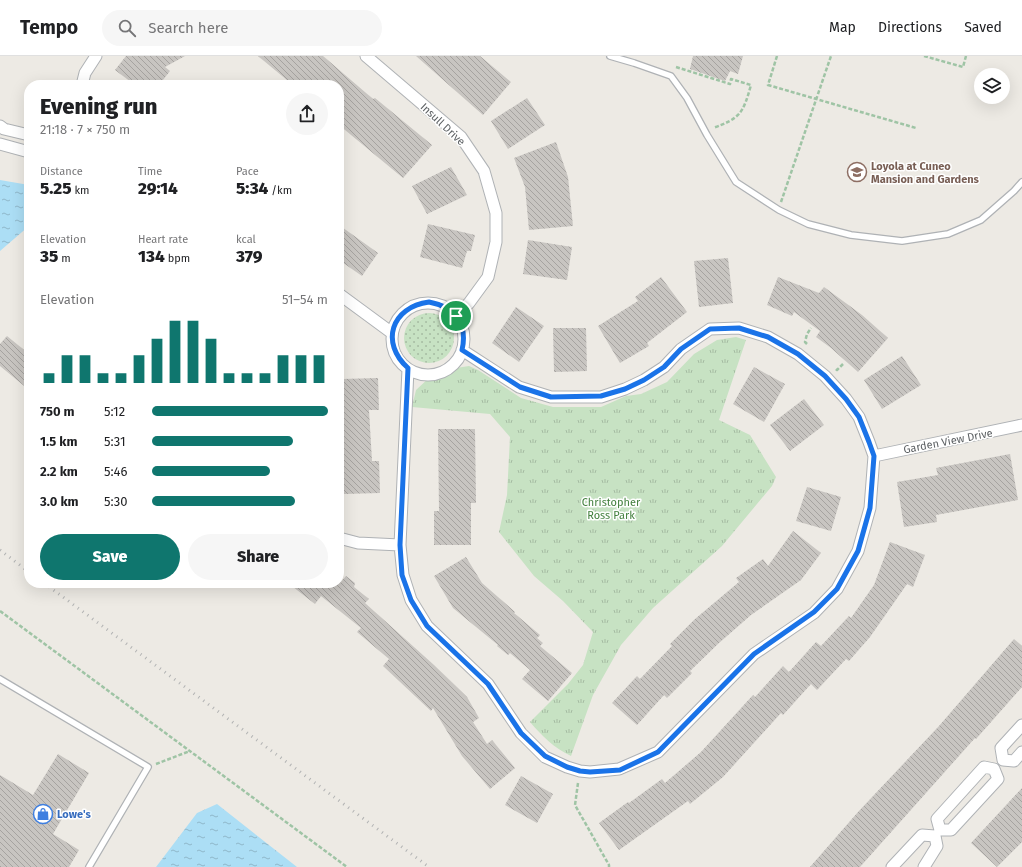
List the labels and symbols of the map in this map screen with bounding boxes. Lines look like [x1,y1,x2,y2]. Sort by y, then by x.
street label: Insull Drive [418,100,468,148]
place label: Loyola at Cuneo Mansion and Gardens [871,160,980,186]
school or university icon: Loyola at Cuneo Mansion and Gardens [846,161,868,183]
pin [439,299,473,333]
street label: Garden View Drive [902,426,994,457]
park label: Christopher Ross Park [582,496,641,522]
shop icon: Lowe's [32,803,54,825]
place label: Lowe's [57,808,92,821]

